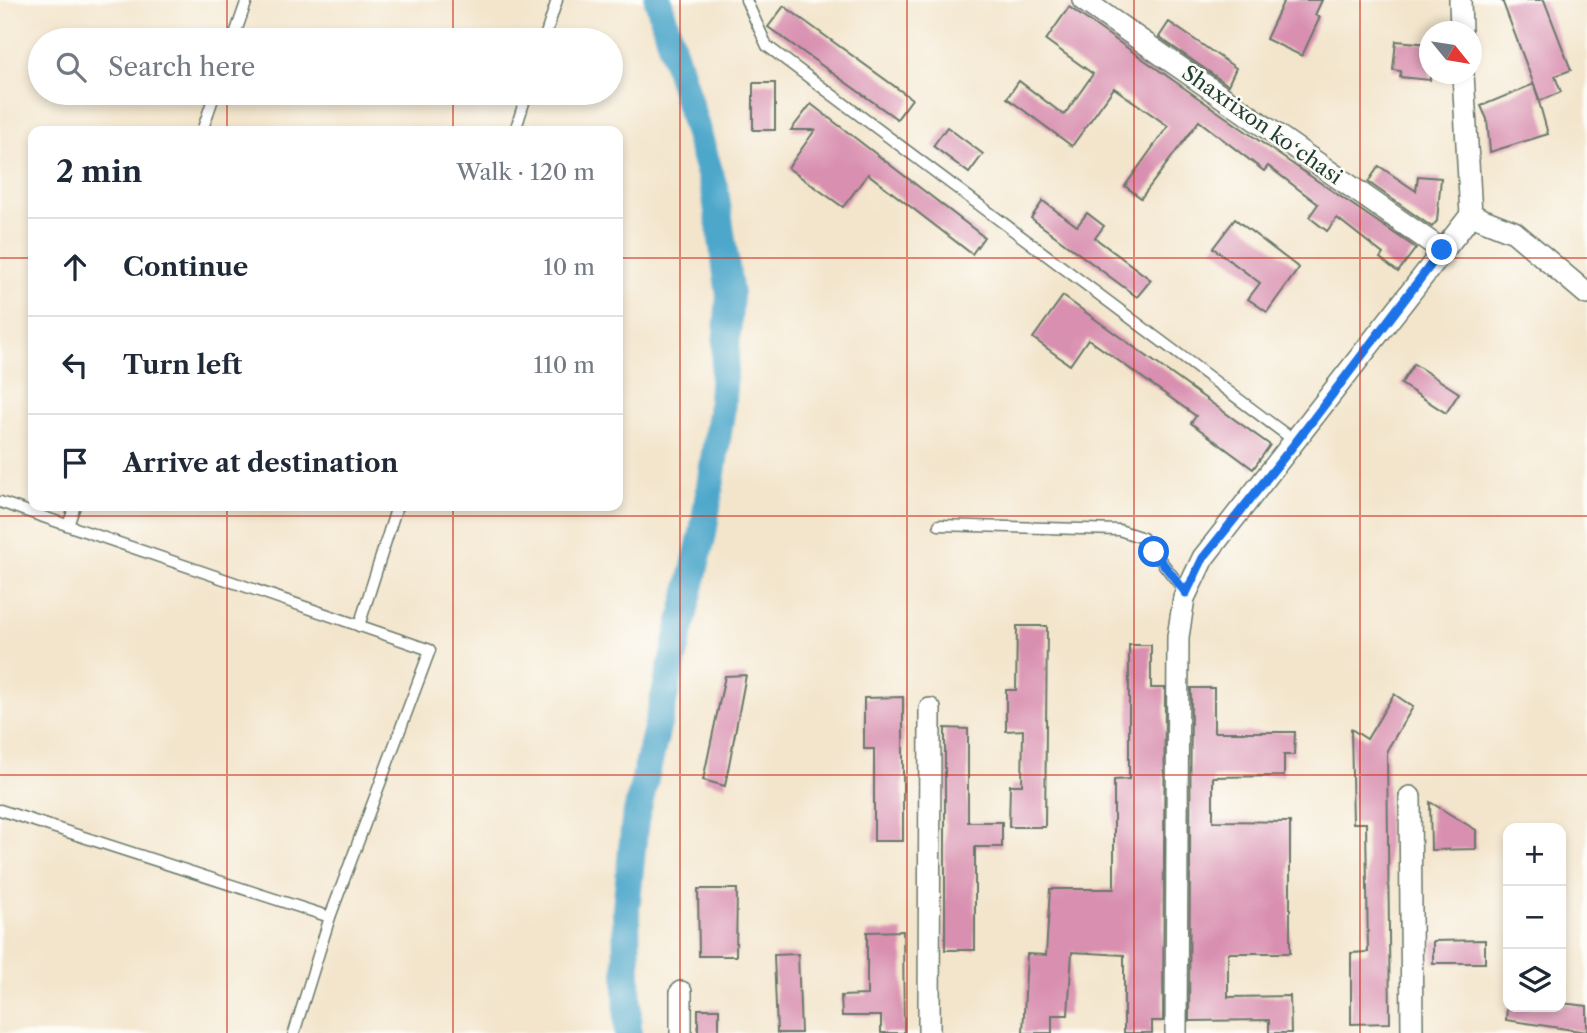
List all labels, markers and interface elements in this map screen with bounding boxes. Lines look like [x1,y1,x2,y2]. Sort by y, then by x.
north arrow [1419,21,1482,84]
search box [28,28,623,105]
icon: search [52,48,90,86]
text: Search here [108,51,255,83]
street label: Shaxrixon koʻchasi [1177,60,1347,189]
text: 2 min [56,153,142,190]
text: Walk · 120 m [456,158,595,186]
route end [1426,234,1457,265]
icon: ahead [56,248,94,286]
text: Continue [123,251,248,283]
text: 10 m [543,253,595,281]
icon: left [56,346,94,384]
text: Turn left [123,349,242,381]
text: 110 m [534,351,595,379]
icon: arrive [56,444,94,482]
text: Arrive at destination [123,447,398,479]
route start [1138,536,1169,567]
map controls [1503,823,1566,1012]
button: + [1503,823,1566,886]
button: − [1503,886,1566,949]
button: layers [1503,949,1566,1012]

